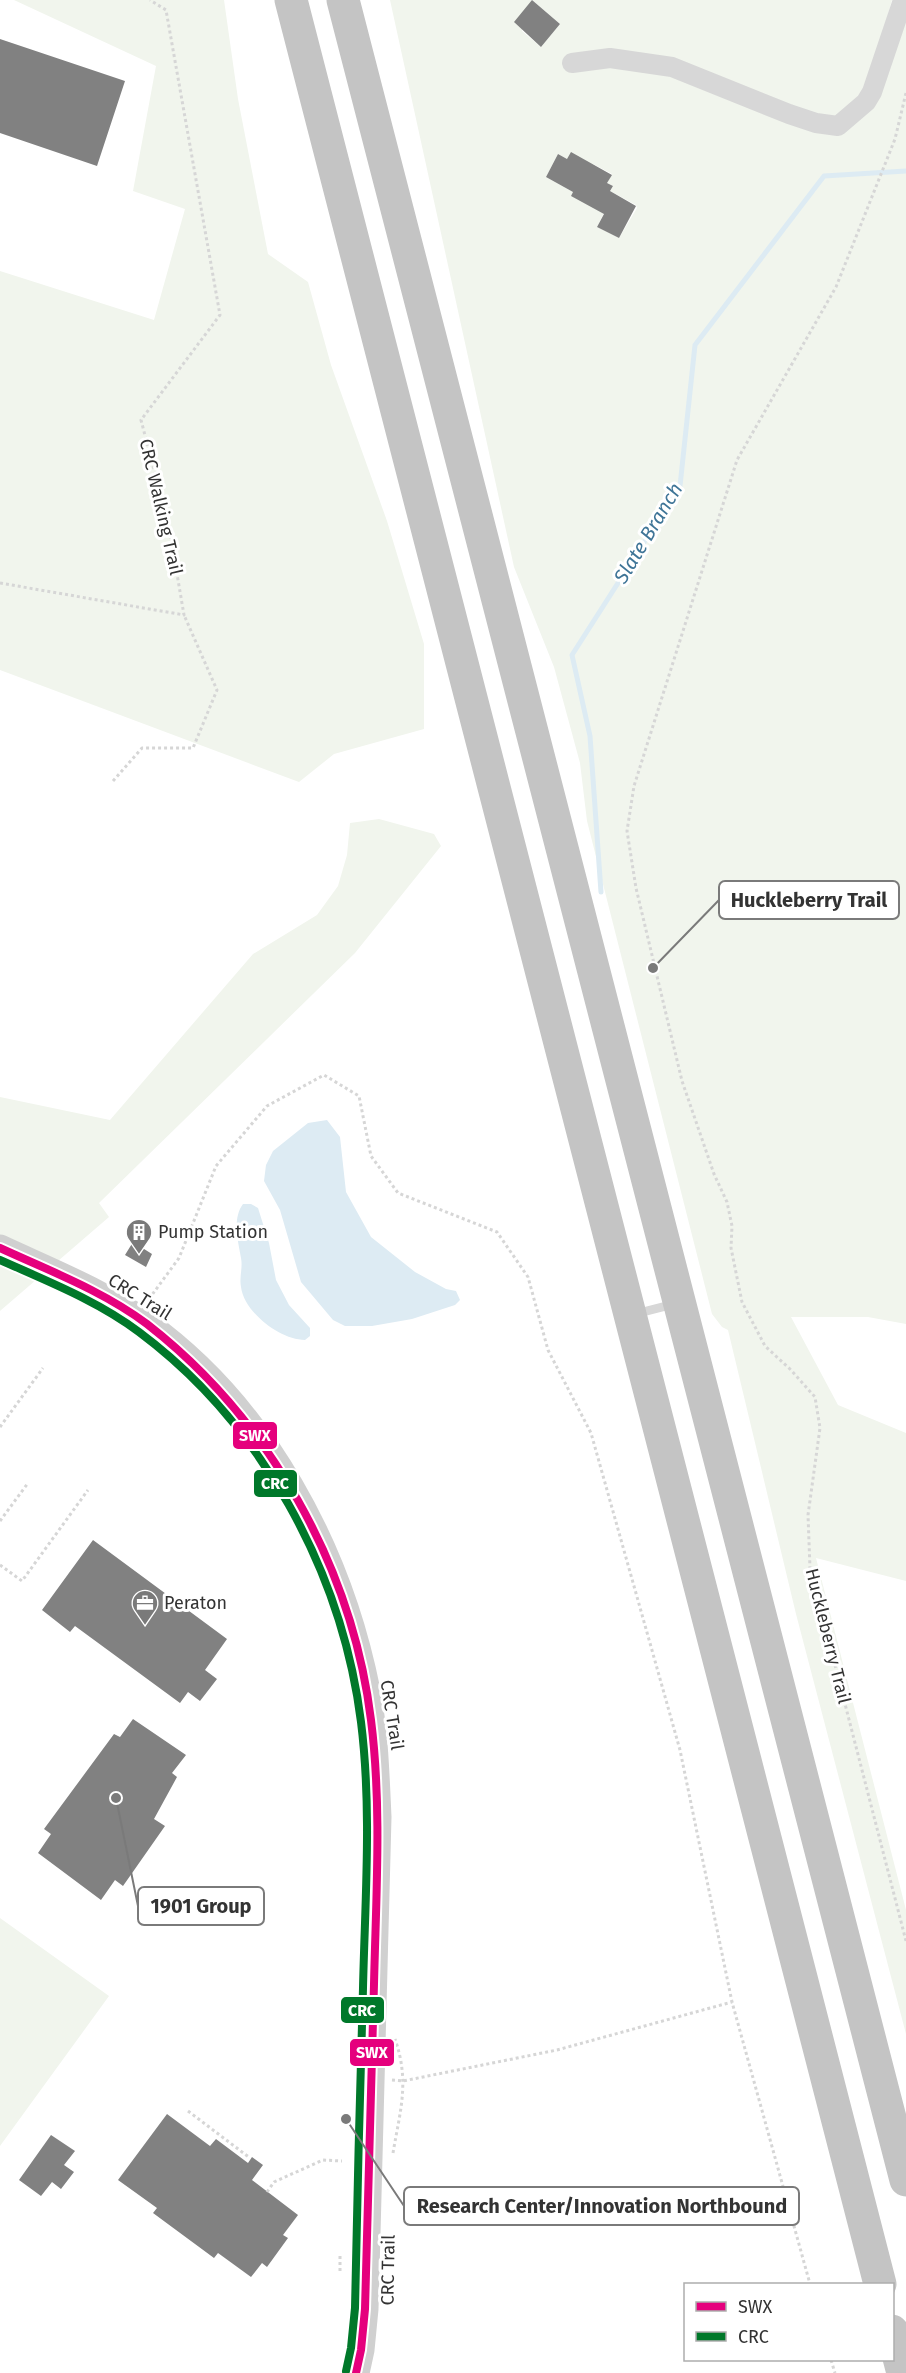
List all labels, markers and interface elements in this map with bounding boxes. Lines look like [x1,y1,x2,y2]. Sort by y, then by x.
street label: CRC Walking Trail [135,437,187,577]
water label: Slate Branch [608,478,687,589]
callout: Huckleberry Trail [719,881,899,919]
text: Huckleberry Trail [731,888,887,912]
building icon: Pump Station [124,1217,154,1255]
place label: Pump Station [158,1221,268,1243]
street label: CRC Trail [104,1269,176,1325]
line badge: SWX [232,1421,278,1450]
text: SWX [239,1426,272,1445]
line badge: CRC [253,1469,298,1498]
text: CRC [261,1474,290,1493]
street label: Huckleberry Trail [801,1566,855,1706]
office icon: Peraton [130,1588,160,1626]
place label: Peraton [164,1592,227,1614]
street label: CRC Trail [376,1678,408,1752]
callout: 1901 Group [138,1887,264,1925]
text: 1901 Group [150,1894,252,1918]
line badge: CRC [340,1996,385,2024]
text: CRC [348,2001,377,2020]
line badge: SWX [349,2038,395,2067]
text: SWX [356,2043,389,2062]
callout: Research Center/Innovation Northbound [404,2187,799,2225]
text: Research Center/Innovation Northbound [417,2194,787,2218]
street label: CRC Trail [376,2234,400,2306]
legend [684,2283,894,2361]
text: SWX [738,2296,772,2318]
text: CRC [738,2326,769,2348]

